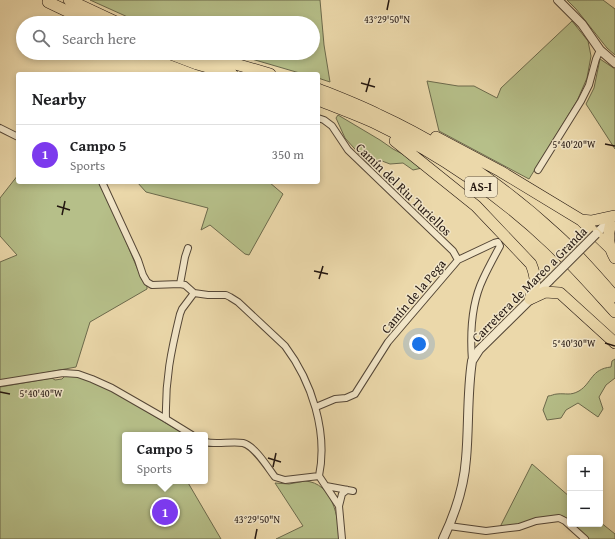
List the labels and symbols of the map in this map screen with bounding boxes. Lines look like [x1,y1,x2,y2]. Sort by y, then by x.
text: 43°29'50"N [364,12,410,27]
text: 5°40'20"W [552,137,596,152]
street label: Camín del Riu Turiellos [351,139,456,240]
road number: AS-I [465,177,497,197]
street label: Carretera de Mareo a Granda [467,222,592,346]
street label: Camín de la Pega [377,254,451,338]
your location [409,334,429,354]
text: 5°40'30"W [552,336,596,351]
text: 5°40'40"W [19,386,63,401]
pin: 1 [152,497,178,527]
text: 43°29'50"N [234,512,280,527]

